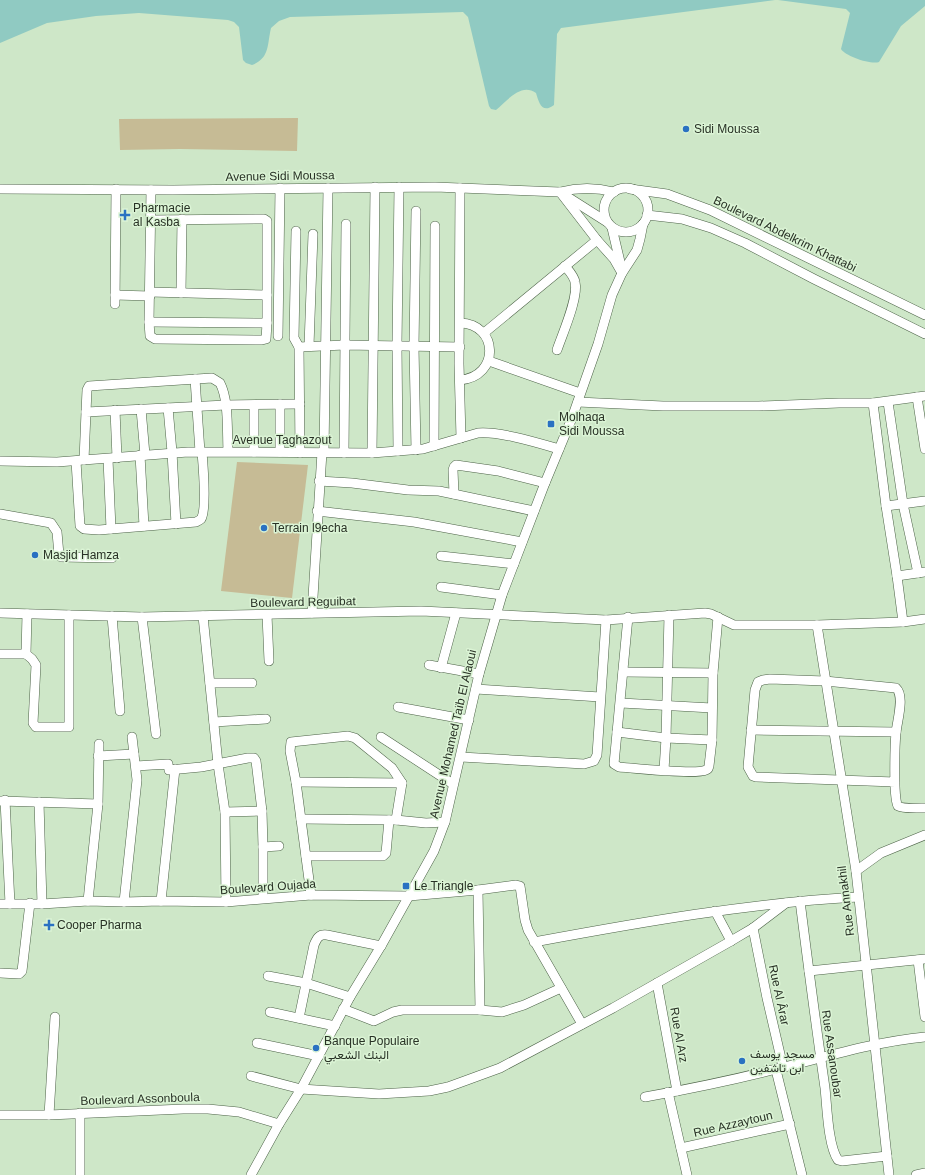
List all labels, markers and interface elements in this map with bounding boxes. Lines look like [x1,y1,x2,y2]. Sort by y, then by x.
place label: Sidi Moussa [694,122,760,136]
marker: Sidi Moussa [681,124,691,134]
street label: Avenue Sidi Moussa [225,168,335,184]
street label: Boulevard Abdelkrim Khattabi [711,193,859,275]
place label: Pharmacie al Kasba [133,201,191,229]
marker: Pharmacie al Kasba [120,210,130,220]
place label: Molhaqa Sidi Moussa [559,410,625,438]
marker: Molhaqa Sidi Moussa [546,419,556,429]
street label: Avenue Taghazout [233,433,332,447]
place label: Terrain l9echa [272,521,348,535]
marker: Terrain l9echa [259,523,269,533]
place label: Masjid Hamza [43,548,119,562]
marker: Masjid Hamza [30,550,40,560]
street label: Boulevard Reguibat [250,594,356,610]
street label: Avenue Mohamed Taïb El Alaoui [427,648,479,820]
street label: Rue Annakhil [835,865,857,937]
street label: Boulevard Oujada [220,877,317,897]
place label: Le Triangle [414,879,474,893]
marker: Le Triangle [401,881,411,891]
place label: Cooper Pharma [57,918,142,932]
marker: Cooper Pharma [44,920,54,930]
street label: Rue Al Ârar [766,963,793,1026]
street label: Rue Al Arz [667,1006,691,1064]
street label: Rue Assanoubar [819,1009,845,1099]
place label: Banque Populaire البنك الشعبي [324,1034,420,1065]
marker: Banque Populaire البنك الشعبي [311,1043,321,1053]
place label: مسجد يوسف ابن تاشفين [750,1047,815,1076]
marker: مسجد يوسف ابن تاشفين [737,1056,747,1066]
street label: Boulevard Assonboula [80,1090,200,1108]
street label: Rue Azzaytoun [692,1108,774,1140]

